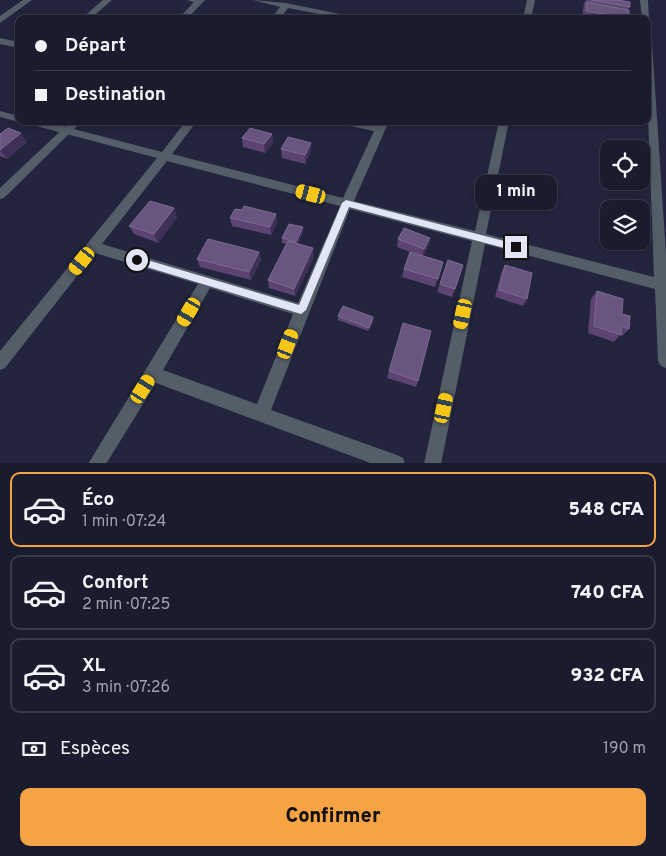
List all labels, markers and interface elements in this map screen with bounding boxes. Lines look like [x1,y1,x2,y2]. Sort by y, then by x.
text: Départ [65,34,126,58]
text: Destination [65,83,166,107]
map controls [600,140,650,250]
button: locate [600,140,650,190]
callout: 1 min [475,174,557,210]
text: 1 min [496,182,536,202]
car [294,183,327,205]
button: layers [600,200,650,250]
route end [505,236,527,258]
car [66,245,97,277]
route start [126,249,148,271]
car [175,295,202,329]
car [452,298,473,330]
car [275,327,300,361]
car [128,372,157,406]
car [433,392,454,424]
icon: car [22,487,67,532]
text: Éco [82,488,114,512]
text: 548 CFA [568,498,644,522]
text: 1 min · 07:24 [82,512,167,532]
icon: car [22,570,67,615]
text: Confort [82,571,148,595]
text: 740 CFA [571,581,644,605]
text: 2 min · 07:25 [82,595,171,615]
icon: car [22,653,67,698]
text: XL [82,654,105,678]
text: 932 CFA [570,664,644,688]
text: 3 min · 07:26 [82,678,170,698]
icon: cash [20,735,48,763]
text: Espèces [60,737,130,761]
text: 190 m [603,739,646,759]
button: Confirmer [20,788,646,846]

